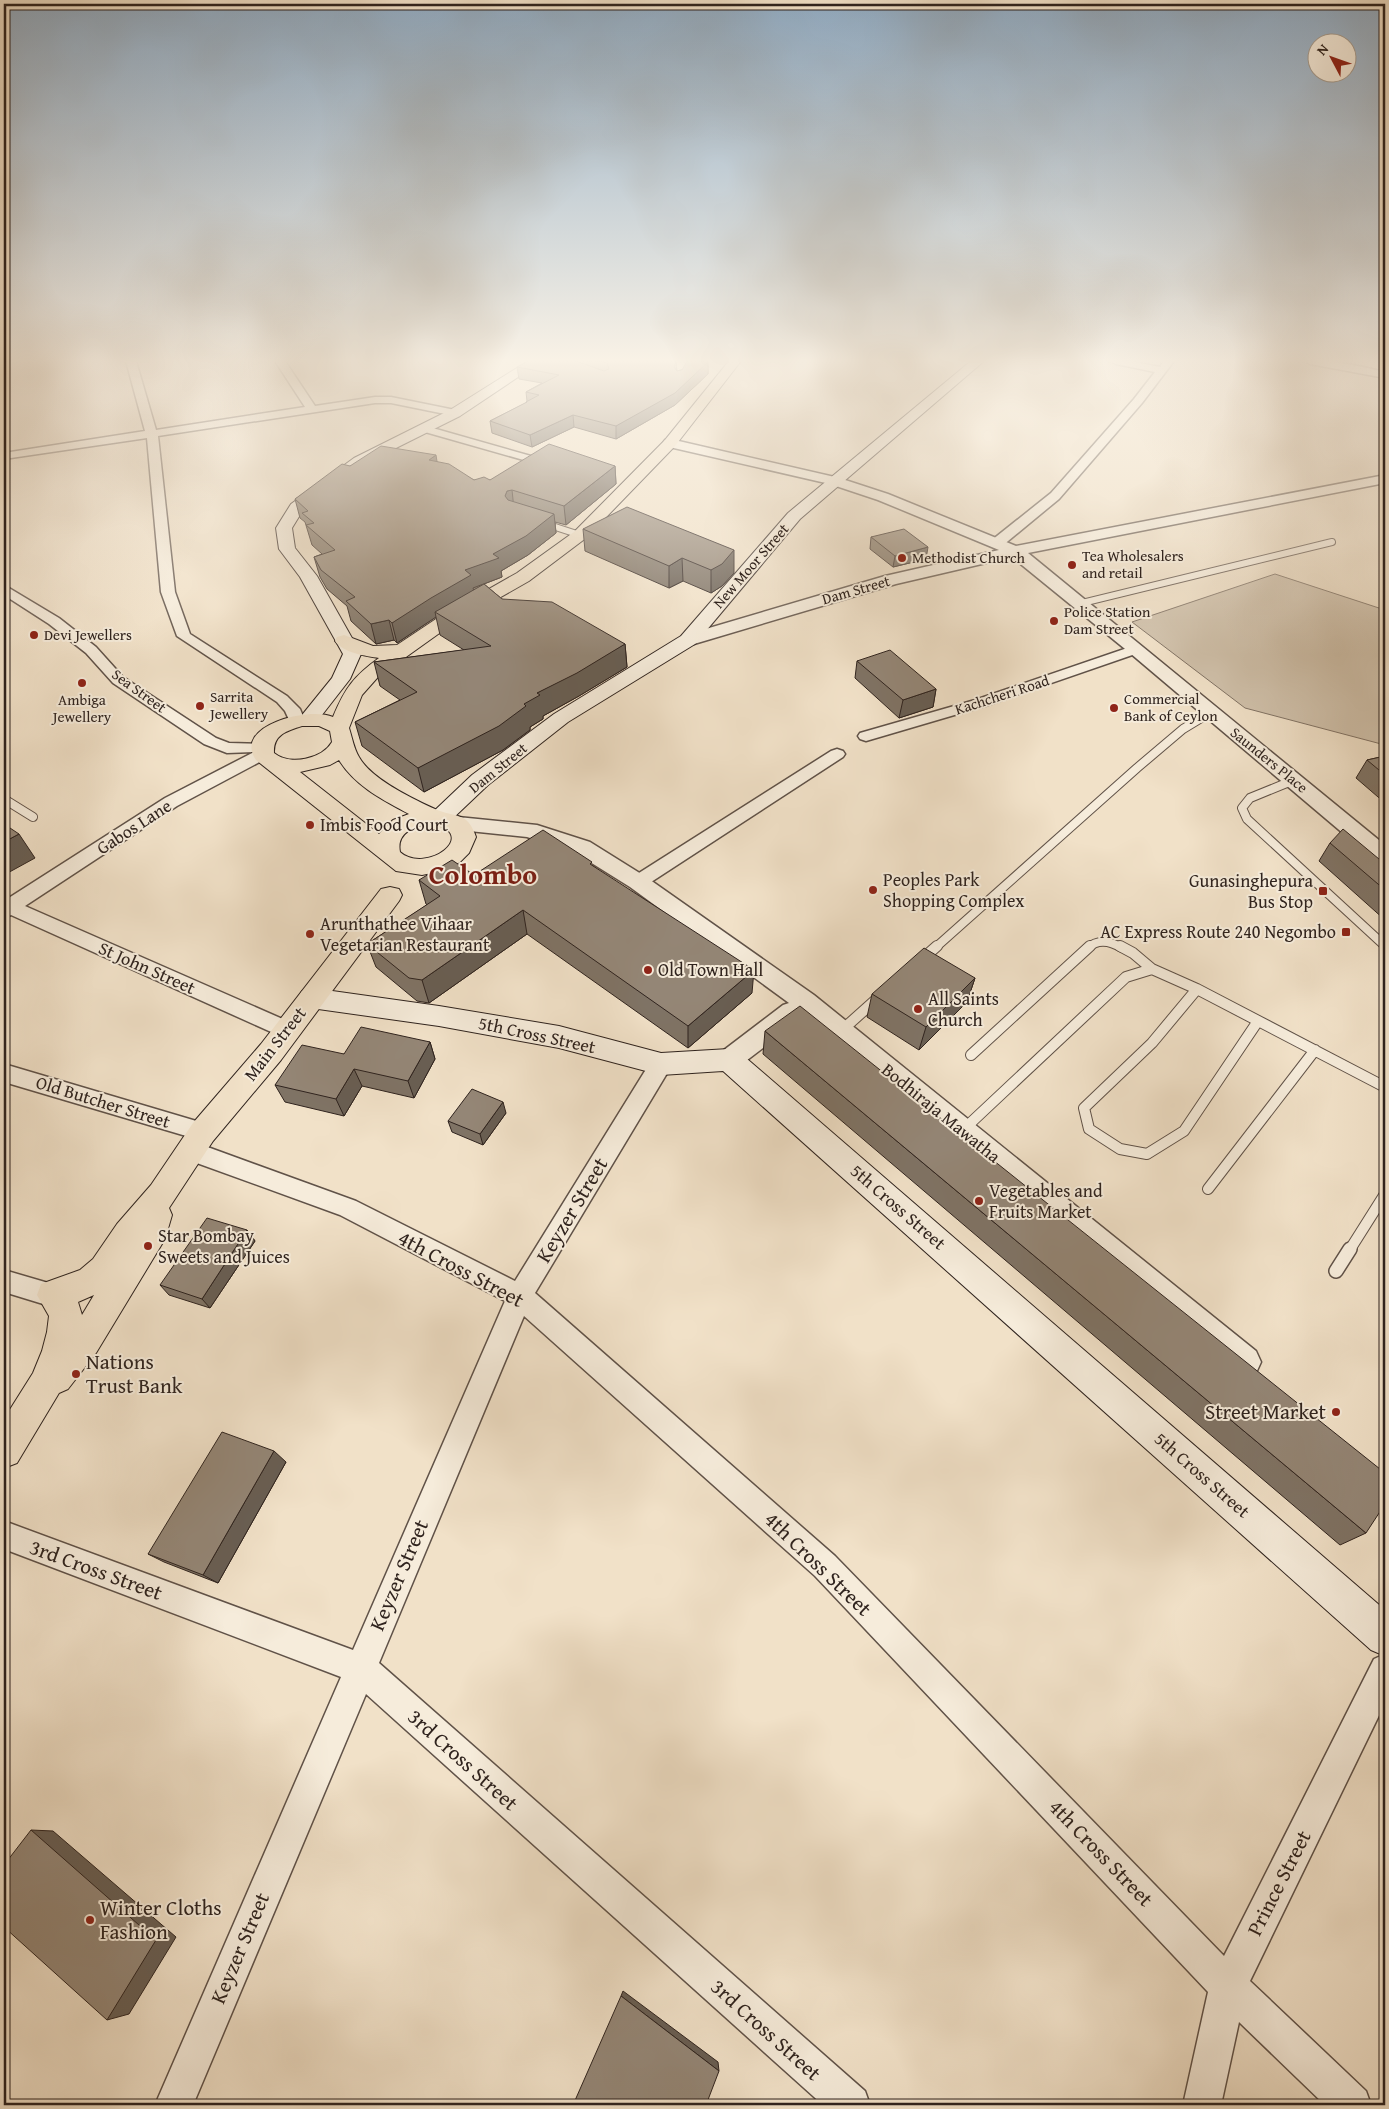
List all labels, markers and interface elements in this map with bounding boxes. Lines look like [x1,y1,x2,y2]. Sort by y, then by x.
north arrow [1306,32,1356,82]
text: N [1312,39,1333,60]
street label: New Moor Street [708,518,794,613]
place label: Tea Wholesalers and retail [1082,545,1184,583]
place label: Methodist Church [912,547,1026,568]
marker: Methodist Church [896,552,908,564]
marker: Tea Wholesalers and retail [1066,559,1078,571]
street label: Dam Street [819,570,893,609]
place label: Police Station Dam Street [1064,601,1151,639]
marker: Police Station Dam Street [1048,615,1060,627]
place label: Devi Jewellers [44,624,132,645]
marker: Devi Jewellers [28,629,40,641]
street label: Sea Street [108,664,171,718]
street label: Kachcheri Road [952,669,1052,720]
marker: Ambiga Jewellery [76,677,88,689]
place label: Sarrita Jewellery [208,686,269,724]
place label: Commercial Bank of Ceylon [1124,688,1218,726]
place label: Ambiga Jewellery [51,689,112,727]
marker: Sarrita Jewellery [194,700,206,712]
marker: Commercial Bank of Ceylon [1108,702,1120,714]
street label: Saunders Place [1226,722,1313,798]
street label: Dam Street [464,737,532,798]
street label: Gabos Lane [91,792,177,861]
place label: Imbis Food Court [320,811,449,838]
marker: Imbis Food Court [304,819,316,831]
district label: Colombo [429,853,537,894]
place label: Peoples Park Shopping Complex [883,866,1025,914]
place label: Gunasinghepura Bus Stop [1189,867,1313,915]
marker: Peoples Park Shopping Complex [867,884,879,896]
marker: Gunasinghepura Bus Stop [1317,885,1329,897]
place label: Arunthathee Vihaar Vegetarian Restaurant [320,910,490,958]
place label: AC Express Route 240 Negombo [1100,918,1336,945]
marker: AC Express Route 240 Negombo [1340,926,1352,938]
marker: Arunthathee Vihaar Vegetarian Restaurant [304,928,316,940]
street label: St John Street [94,934,201,1001]
place label: Old Town Hall [658,956,763,983]
marker: Old Town Hall [642,964,654,976]
place label: All Saints Church [928,985,999,1033]
street label: Main Street [237,1000,313,1087]
marker: All Saints Church [912,1003,924,1015]
street label: 5th Cross Street [476,1009,599,1060]
street label: Bodhiraja Mawatha [876,1056,1007,1169]
street label: Old Butcher Street [33,1068,174,1135]
street label: Keyzer Street [528,1151,616,1268]
street label: 5th Cross Street [845,1157,953,1256]
place label: Vegetables and Fruits Market [989,1177,1103,1225]
marker: Vegetables and Fruits Market [973,1195,985,1207]
place label: Star Bombay Sweets and Juices [158,1222,290,1270]
street label: 4th Cross Street [393,1222,530,1315]
marker: Star Bombay Sweets and Juices [142,1240,154,1252]
place label: Nations Trust Bank [86,1346,183,1401]
marker: Nations Trust Bank [70,1368,82,1380]
place label: Street Market [1205,1396,1327,1427]
marker: Street Market [1330,1406,1342,1418]
street label: 5th Cross Street [1149,1425,1257,1524]
street label: 4th Cross Street [758,1504,879,1623]
street label: Keyzer Street [361,1514,436,1635]
street label: 3rd Cross Street [25,1531,167,1608]
street label: 3rd Cross Street [401,1702,526,1818]
street label: 4th Cross Street [1042,1792,1161,1914]
street label: Prince Street [1239,1824,1319,1941]
street label: Keyzer Street [202,1887,277,2008]
place label: Winter Cloths Fashion [100,1892,222,1947]
marker: Winter Cloths Fashion [84,1914,96,1926]
street label: 3rd Cross Street [704,1972,829,2088]

